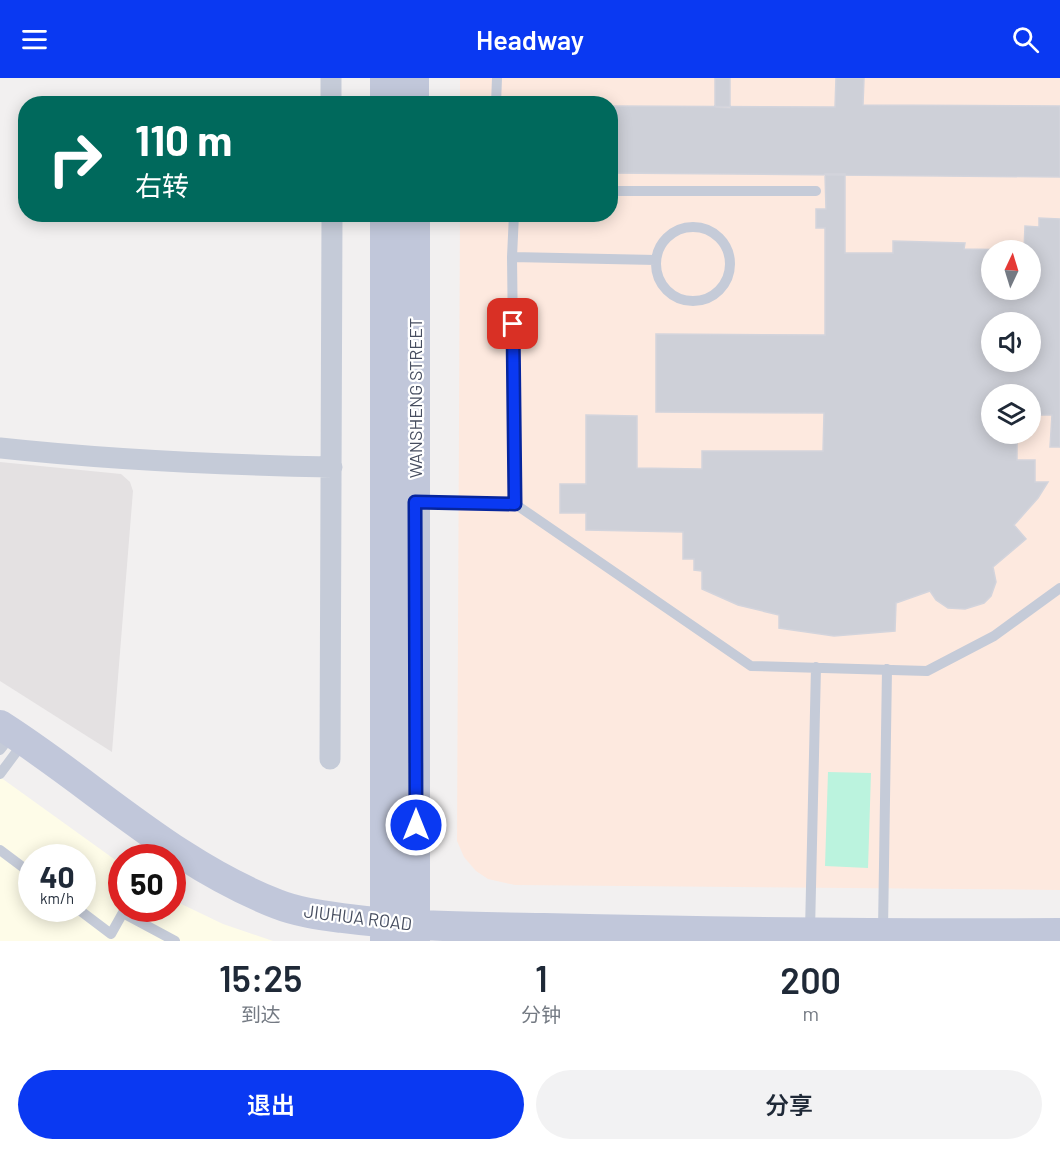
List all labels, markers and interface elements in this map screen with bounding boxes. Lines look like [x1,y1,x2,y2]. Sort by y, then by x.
icon: menu [18,23,51,56]
text: Headway [476,23,584,55]
icon: search [1009,23,1042,56]
text: 110 m [135,114,232,164]
icon: right [36,120,114,198]
text: 右转 [135,169,189,201]
north arrow [981,240,1041,300]
map controls [981,240,1041,444]
pin [487,298,538,349]
icon: arrive [496,307,529,340]
button: sound [981,312,1041,372]
street label: WANSHENG STREET [404,318,426,478]
button: layers [981,384,1041,444]
position arrow [384,793,448,857]
speed limit sign: 50 [108,844,186,922]
text: 40 [39,858,75,894]
text: km/h [40,889,74,907]
street label: JIUHUA ROAD [303,899,413,935]
text: 15:25 [219,956,302,999]
text: 1 [535,956,548,999]
text: 200 [780,958,841,1001]
text: m [802,1001,819,1025]
text: 到达 [241,1002,281,1026]
text: 分钟 [521,1002,561,1026]
button: 退出 [18,1070,524,1139]
button: 分享 [536,1070,1042,1139]

